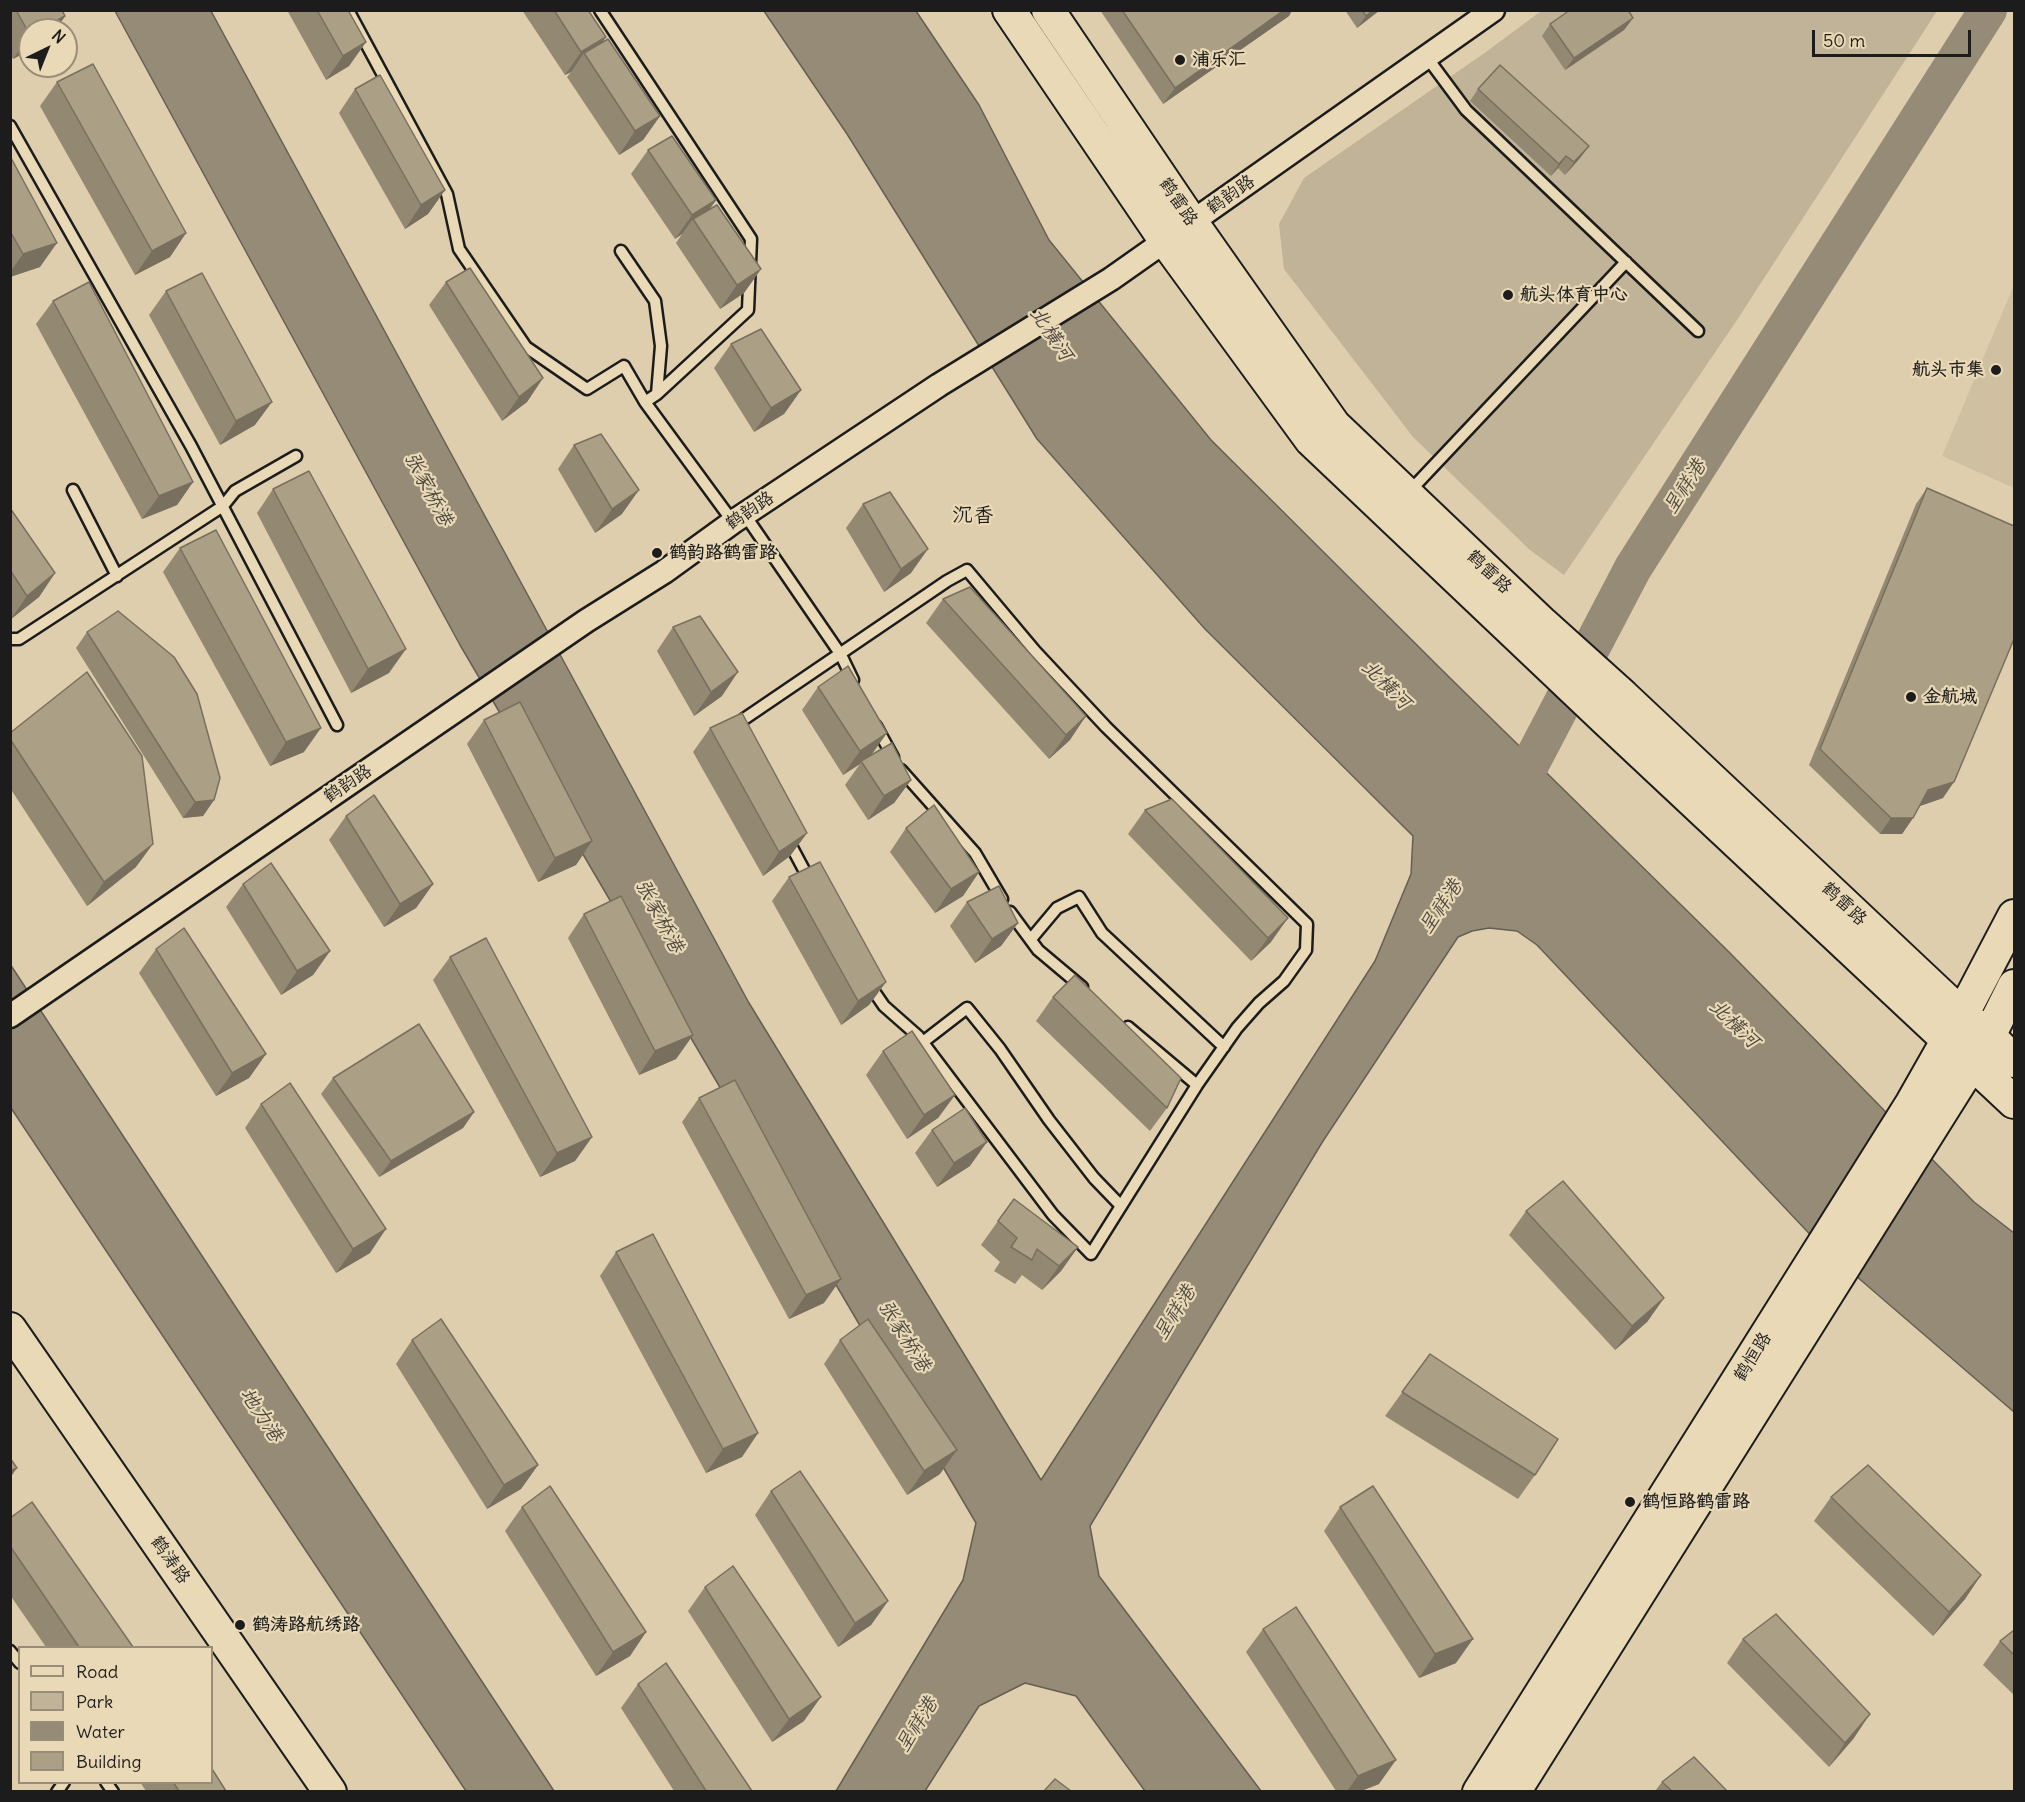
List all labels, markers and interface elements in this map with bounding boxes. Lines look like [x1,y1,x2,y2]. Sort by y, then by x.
north arrow [18,18,78,78]
scale bar [1815,18,1974,56]
text: N [48,25,70,47]
text: 50 m [1823,29,1865,52]
place label: 浦乐汇 [1192,49,1246,71]
marker: 浦乐汇 [1173,53,1187,67]
street label: 鹤韵路 [1203,171,1259,219]
street label: 鹤雷路 [1154,174,1202,230]
place label: 航头体育中心 [1520,284,1628,306]
marker: 航头体育中心 [1501,288,1515,302]
water label: 北横河 [1024,302,1078,366]
place label: 航头市集 [1912,359,1984,381]
marker: 航头市集 [1989,363,2003,377]
water label: 张家桥港 [399,448,457,530]
water label: 呈祥港 [1659,455,1711,519]
street label: 鹤韵路 [722,487,778,535]
district label: 沉香 [952,503,994,529]
place label: 鹤韵路鹤雷路 [669,542,777,564]
street label: 鹤雷路 [1462,545,1516,599]
marker: 鹤韵路鹤雷路 [650,546,664,560]
water label: 北横河 [1356,655,1416,715]
place label: 金航城 [1923,686,1977,708]
marker: 金航城 [1904,690,1918,704]
street label: 鹤韵路 [320,760,376,808]
water label: 张家桥港 [630,875,688,957]
water label: 呈祥港 [1414,875,1468,939]
street label: 鹤雷路 [1817,878,1871,930]
water label: 北横河 [1704,995,1764,1053]
water label: 呈祥港 [1149,1281,1201,1345]
water label: 张家桥港 [873,1296,935,1376]
street label: 鹤恒路 [1730,1328,1776,1386]
water label: 地力港 [234,1383,288,1447]
place label: 鹤恒路鹤雷路 [1642,1491,1750,1513]
marker: 鹤恒路鹤雷路 [1623,1495,1637,1509]
street label: 鹤涛路 [146,1532,194,1588]
place label: 鹤涛路航绣路 [252,1614,360,1636]
marker: 鹤涛路航绣路 [233,1618,247,1632]
legend [18,1646,213,1784]
text: Road [76,1660,118,1683]
text: Park [76,1690,113,1713]
water label: 呈祥港 [891,1693,943,1757]
text: Water [76,1720,125,1743]
text: Building [76,1750,141,1773]

